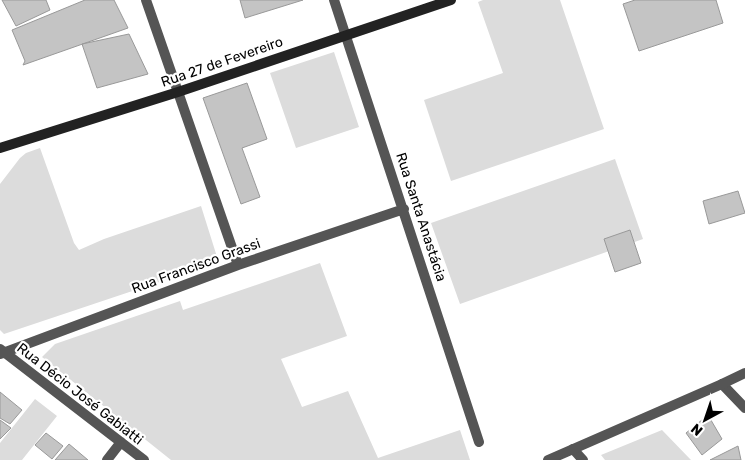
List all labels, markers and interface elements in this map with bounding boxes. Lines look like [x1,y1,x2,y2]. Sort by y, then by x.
street label: Rua 27 de Fevereiro [159,33,285,91]
street label: Rua Santa Anastácia [392,150,450,284]
street label: Rua Francisco Grassi [129,235,263,297]
street label: Rua Décio José Gabiatti [14,340,146,448]
north arrow [680,395,730,445]
text: N [688,420,706,439]

